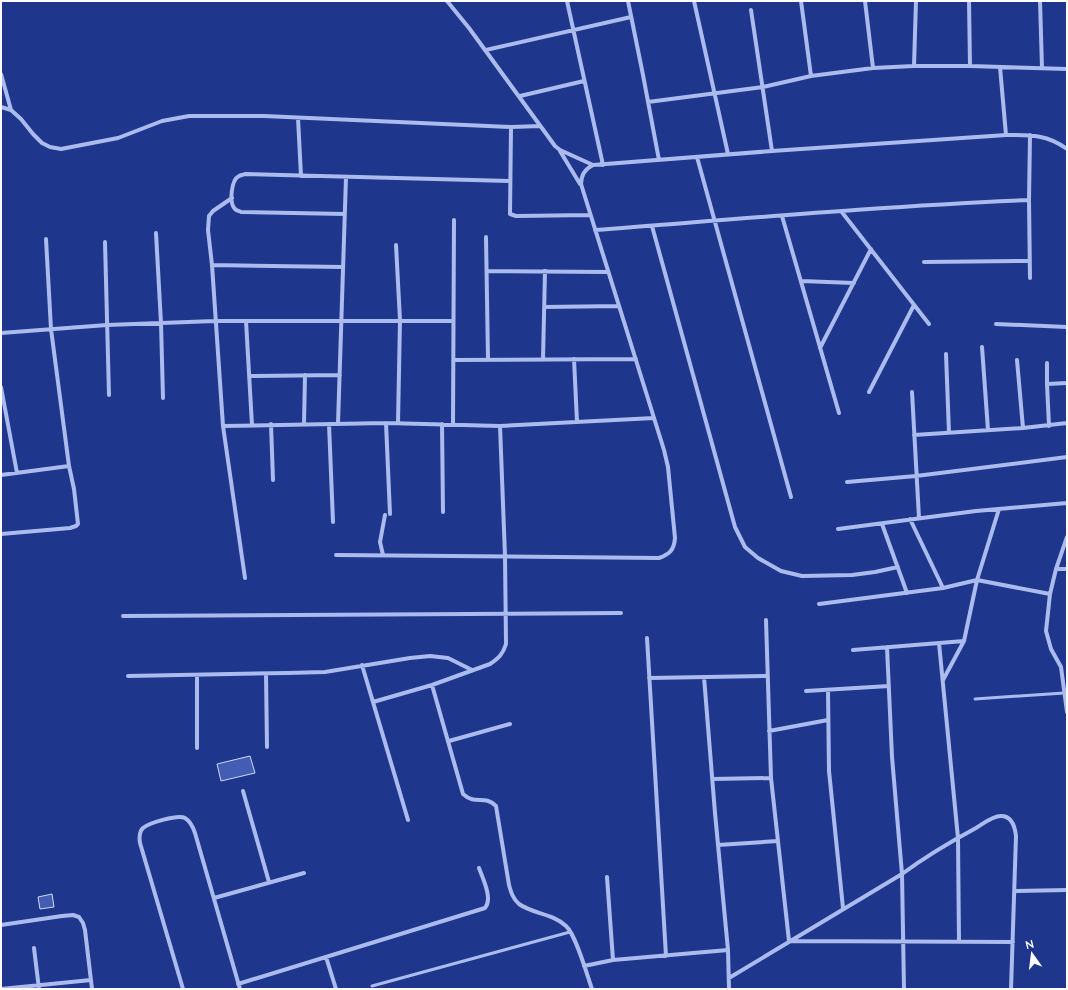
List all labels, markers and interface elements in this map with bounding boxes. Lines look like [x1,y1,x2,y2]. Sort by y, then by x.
north arrow [1012,934,1052,974]
text: N [1024,936,1035,952]

